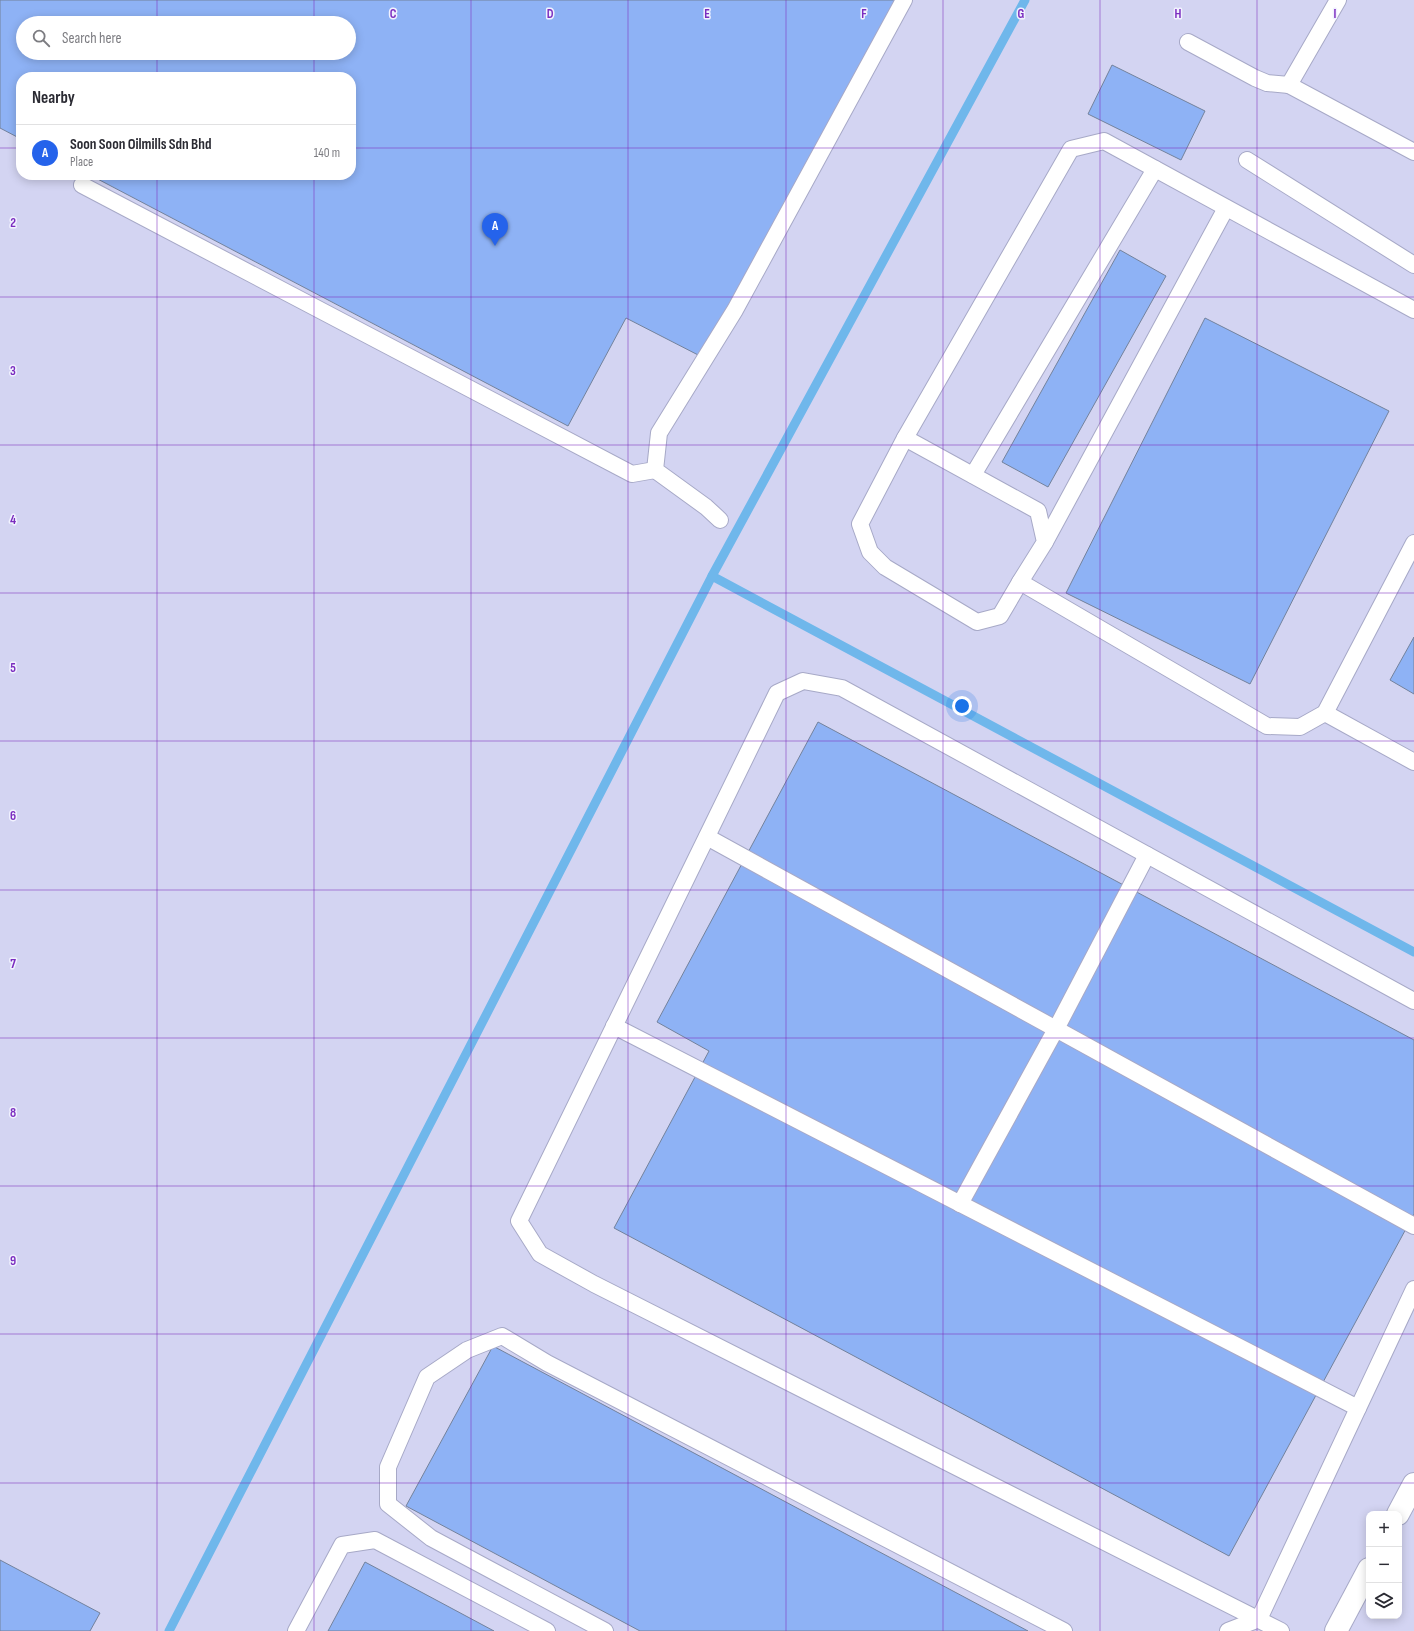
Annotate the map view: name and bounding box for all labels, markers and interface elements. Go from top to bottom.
text: C [390,6,397,22]
text: D [547,6,554,22]
text: E [704,6,710,22]
text: F [861,6,867,22]
text: G [1018,6,1025,22]
text: H [1175,6,1182,22]
text: I [1334,6,1337,22]
search box [16,16,356,60]
icon: search [30,27,52,49]
text: Search here [62,29,122,48]
text: Nearby [32,88,75,108]
text: Soon Soon Oilmills Sdn Bhd [70,135,211,154]
text: A [42,145,48,161]
text: 140 m [314,145,340,161]
text: Place [70,154,93,170]
pin: A [482,213,508,246]
text: 2 [10,215,16,231]
text: 3 [10,363,16,379]
text: 4 [10,512,16,528]
text: 5 [10,660,16,676]
your location [952,696,972,716]
text: 6 [10,808,16,824]
text: 7 [10,956,16,972]
text: 8 [10,1105,16,1121]
text: 9 [10,1253,16,1269]
map controls [1366,1511,1402,1619]
button: + [1366,1511,1402,1547]
button: − [1366,1547,1402,1583]
button: layers [1366,1583,1402,1619]

